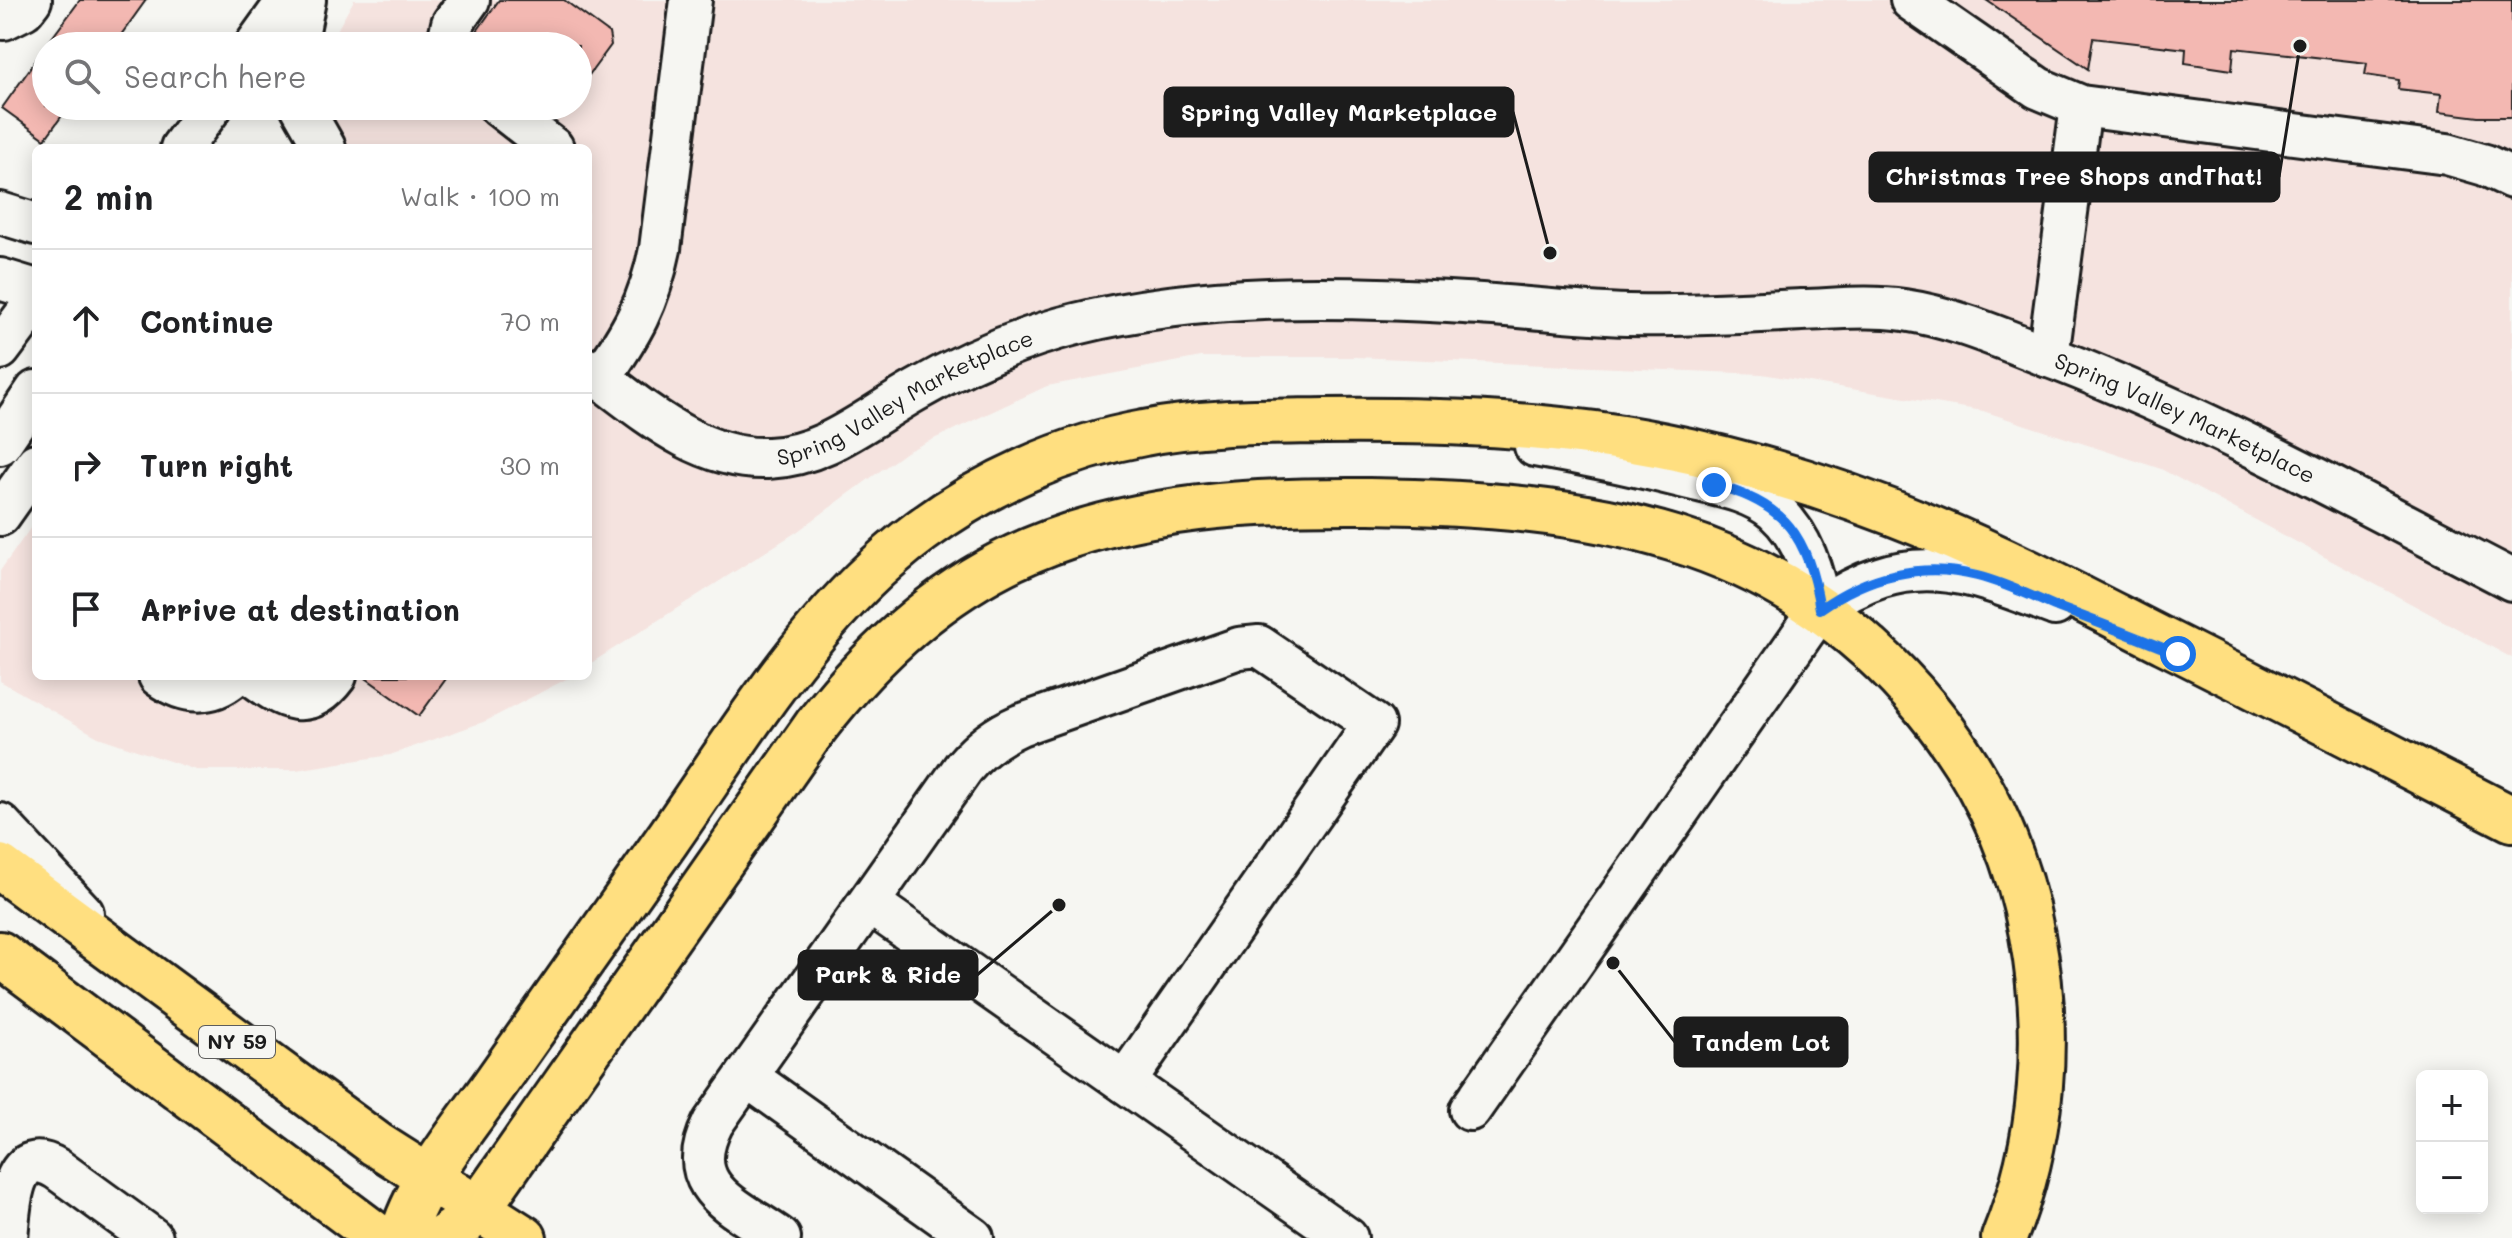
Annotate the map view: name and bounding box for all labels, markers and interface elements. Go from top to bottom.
search box [32,32,592,120]
icon: search [60,54,104,98]
text: Search here [124,56,307,96]
callout: Spring Valley Marketplace [1165,88,1513,136]
text: Spring Valley Marketplace [1181,96,1497,127]
callout: Christmas Tree Shops andThat! [1870,153,2279,201]
text: Christmas Tree Shops andThat! [1886,160,2262,191]
text: 2 min [64,174,153,219]
text: Walk · 100 m [400,179,560,213]
icon: ahead [64,299,108,343]
text: Continue [140,301,273,341]
text: 70 m [500,304,560,338]
street label: Spring Valley Marketplace [775,323,1037,471]
street label: Spring Valley Marketplace [2051,345,2320,490]
icon: right [64,443,108,487]
text: Turn right [140,445,293,485]
text: 30 m [500,448,560,482]
route end [1696,467,1732,503]
icon: arrive [64,587,108,631]
text: Arrive at destination [140,589,460,629]
route start [2160,636,2196,672]
callout: Park & Ride [799,951,977,999]
text: Park & Ride [815,958,961,989]
callout: Tandem Lot [1675,1018,1847,1066]
road number: NY 59 [199,1026,275,1058]
text: Tandem Lot [1691,1026,1831,1057]
map controls [2416,1070,2488,1214]
button: + [2416,1070,2488,1142]
button: − [2416,1142,2488,1214]

